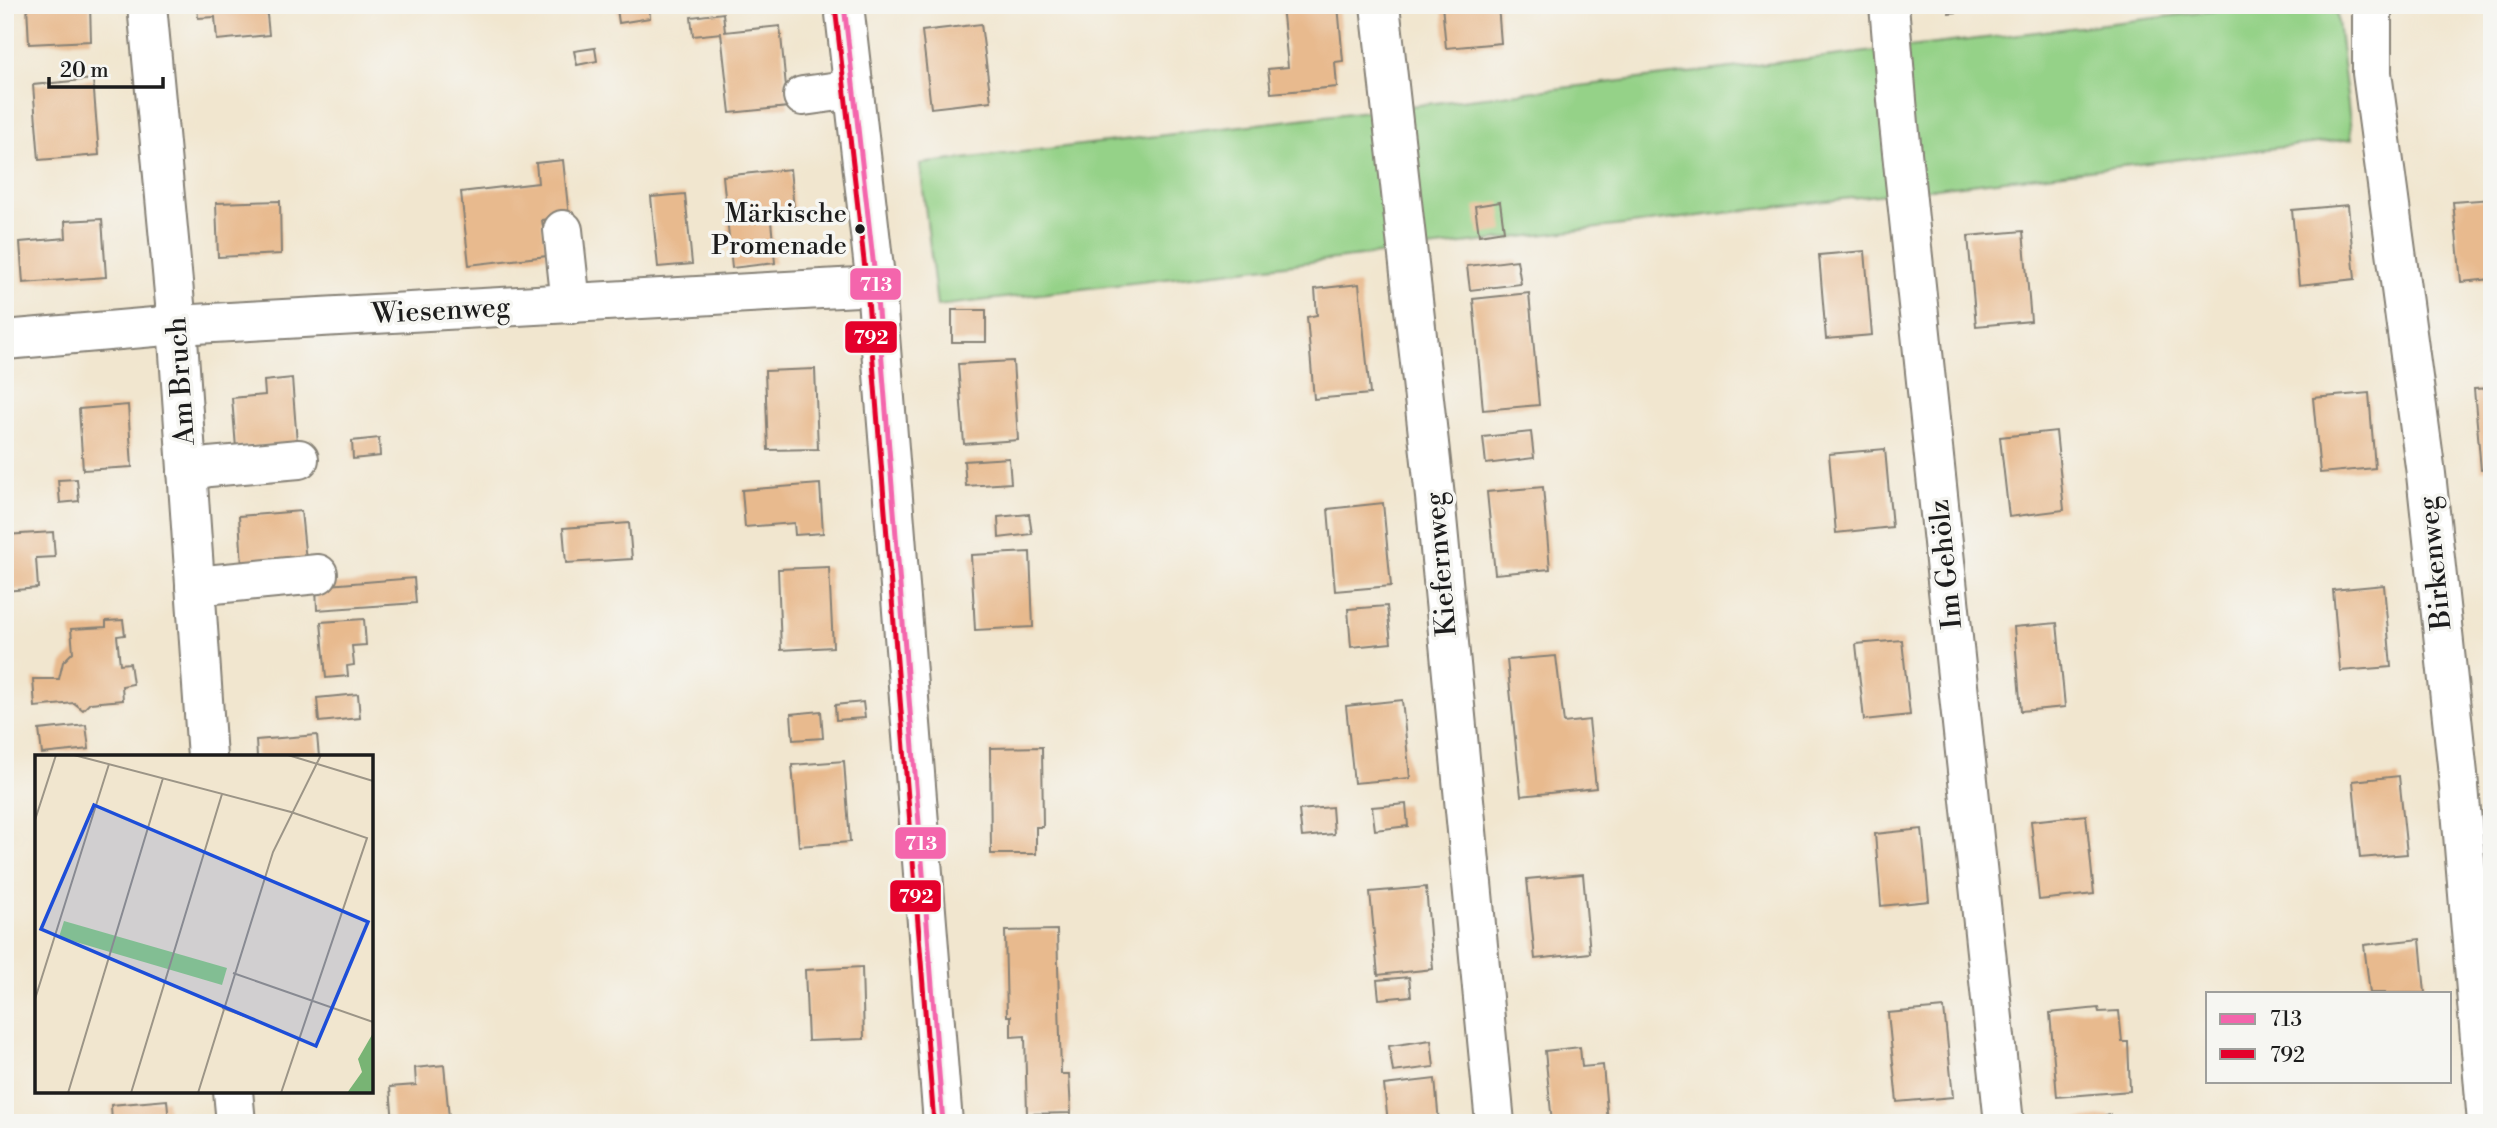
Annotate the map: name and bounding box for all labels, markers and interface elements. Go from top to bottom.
scale bar [49,46,163,90]
text: 20 m [60,58,109,84]
place label: Märkische Promenade [711,198,847,262]
marker: Märkische Promenade [853,222,867,236]
line badge: 713 [849,267,902,301]
text: 713 [860,273,892,297]
street label: Wiesenweg [370,290,512,332]
street label: Am Bruch [159,315,203,447]
line badge: 792 [844,320,898,354]
text: 792 [854,326,888,350]
street label: Kiefernweg [1417,490,1465,637]
street label: Birkenweg [2411,494,2459,632]
street label: Im Gehölz [1922,498,1970,630]
inset map [35,755,373,1093]
line badge: 713 [894,826,947,860]
text: 713 [905,832,937,856]
line badge: 792 [889,879,942,913]
text: 792 [899,885,933,909]
legend [2206,992,2452,1082]
text: 713 [2270,1007,2302,1033]
text: 792 [2270,1043,2305,1069]

